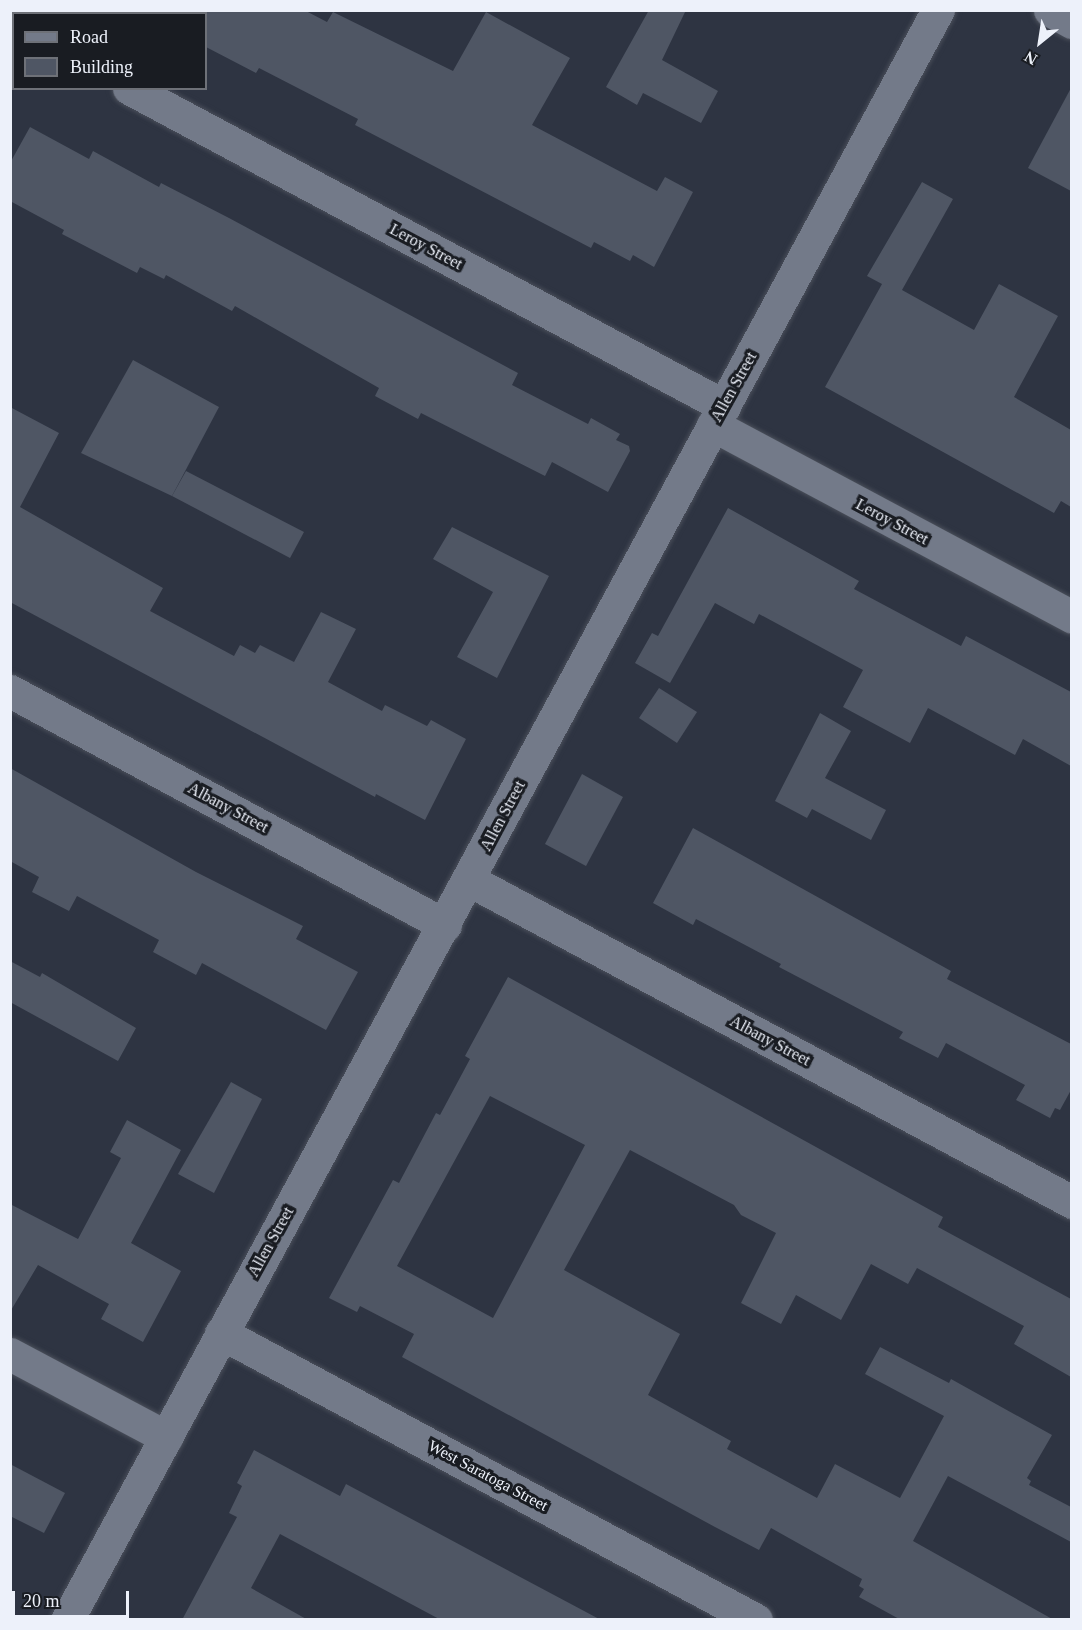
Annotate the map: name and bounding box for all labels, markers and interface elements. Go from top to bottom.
legend [12,12,207,90]
north arrow [1010,12,1070,72]
text: Road [70,27,108,47]
text: N [1021,48,1040,68]
text: Building [70,57,133,77]
street label: Leroy Street [386,220,466,274]
street label: Allen Street [707,349,761,425]
street label: Leroy Street [852,495,932,549]
street label: Allen Street [476,778,530,854]
street label: Albany Street [184,779,272,837]
street label: Albany Street [726,1012,814,1070]
street label: Allen Street [244,1204,298,1280]
street label: West Saratoga Street [425,1436,551,1516]
scale bar [15,1579,132,1617]
text: 20 m [23,1591,60,1611]

